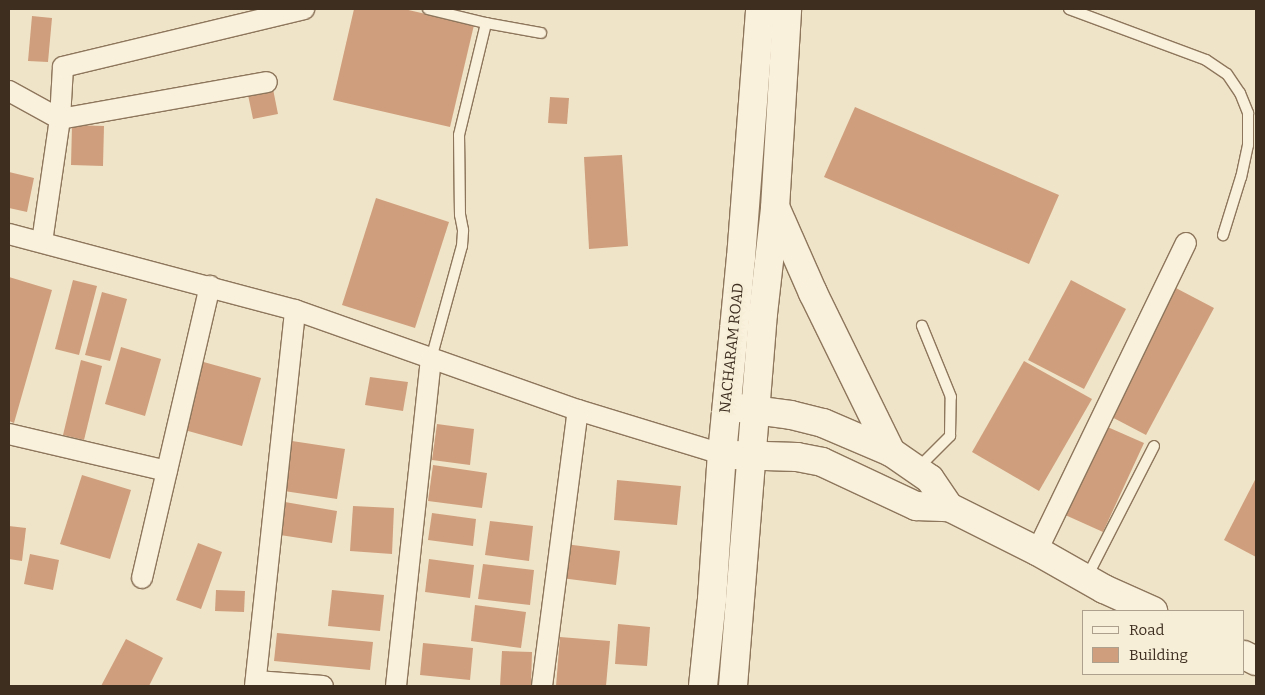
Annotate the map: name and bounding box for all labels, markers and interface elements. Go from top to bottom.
street label: NACHARAM ROAD [716,282,748,414]
legend [1082,610,1245,675]
text: Road [1129,621,1164,639]
text: Building [1129,646,1188,664]

